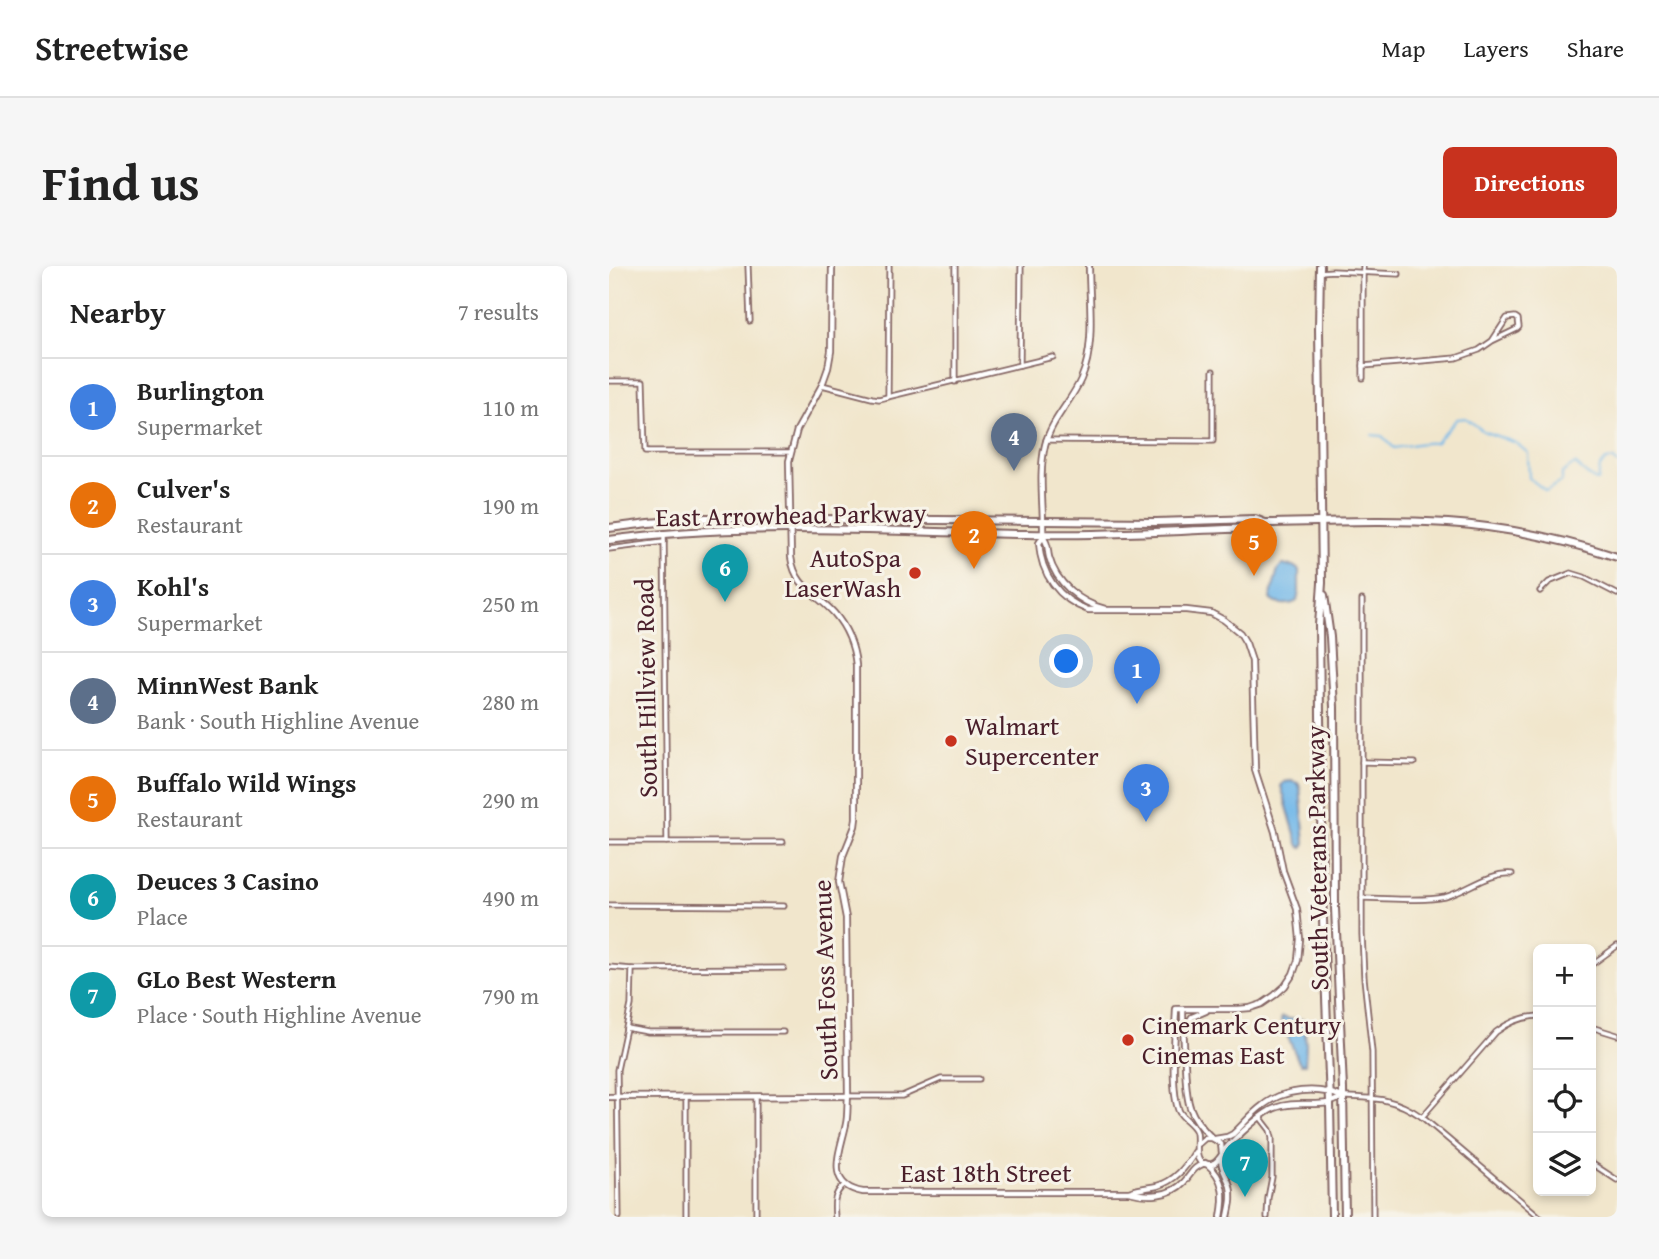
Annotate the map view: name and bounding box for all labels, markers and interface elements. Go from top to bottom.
text: Streetwise [35,24,189,72]
text: Map [1382,31,1425,66]
text: Layers [1463,31,1529,66]
text: Share [1567,31,1624,66]
text: Find us [42,146,200,218]
button: Directions [1443,147,1617,218]
text: Nearby [70,290,166,334]
text: 7 results [458,295,539,328]
text: Burlington [137,371,264,410]
text: 1 [87,391,99,424]
text: 110 m [482,391,539,424]
text: Supermarket [137,410,263,443]
pin: 4 [991,413,1037,471]
text: Culver's [137,469,231,508]
text: 2 [87,489,99,522]
text: 190 m [482,489,539,522]
street label: East Arrowhead Parkway [655,493,927,536]
text: Restaurant [137,508,243,541]
pin: 2 [951,511,997,569]
pin: 5 [1231,518,1277,576]
place label: AutoSpa LaserWash [785,538,902,607]
pin: 6 [702,544,748,602]
marker: AutoSpa LaserWash [907,565,923,581]
text: Kohl's [137,567,209,606]
street label: South Hillview Road [624,578,667,798]
text: 3 [87,587,99,620]
text: 250 m [482,587,539,620]
text: Supermarket [137,606,263,639]
your location [1049,644,1083,678]
pin: 1 [1114,646,1160,704]
text: MinnWest Bank [137,665,318,704]
text: 4 [87,685,99,718]
text: 280 m [482,685,539,718]
text: Bank · South Highline Avenue [137,704,419,737]
place label: Walmart Supercenter [965,706,1099,775]
street label: South Veterans Parkway [1295,725,1338,991]
marker: Walmart Supercenter [943,733,959,749]
text: Buffalo Wild Wings [137,763,356,802]
pin: 3 [1123,764,1169,822]
text: 5 [87,783,99,816]
text: 290 m [482,783,539,816]
text: Restaurant [137,802,243,835]
text: Deuces 3 Casino [137,861,319,900]
street label: South Foss Avenue [802,879,847,1081]
text: 6 [87,881,99,914]
text: 490 m [482,881,539,914]
text: Place [137,900,188,933]
map controls [1533,944,1596,1196]
button: + [1533,944,1596,1007]
text: GLo Best Western [137,959,336,998]
text: 7 [87,979,99,1012]
text: 790 m [482,979,539,1012]
text: Place · South Highline Avenue [137,998,422,1031]
place label: Cinemark Century Cinemas East [1142,1005,1341,1074]
button: − [1533,1007,1596,1070]
marker: Cinemark Century Cinemas East [1120,1032,1136,1048]
button: locate [1533,1070,1596,1133]
button: layers [1533,1133,1596,1196]
pin: 7 [1222,1139,1268,1197]
street label: East 18th Street [901,1153,1071,1192]

